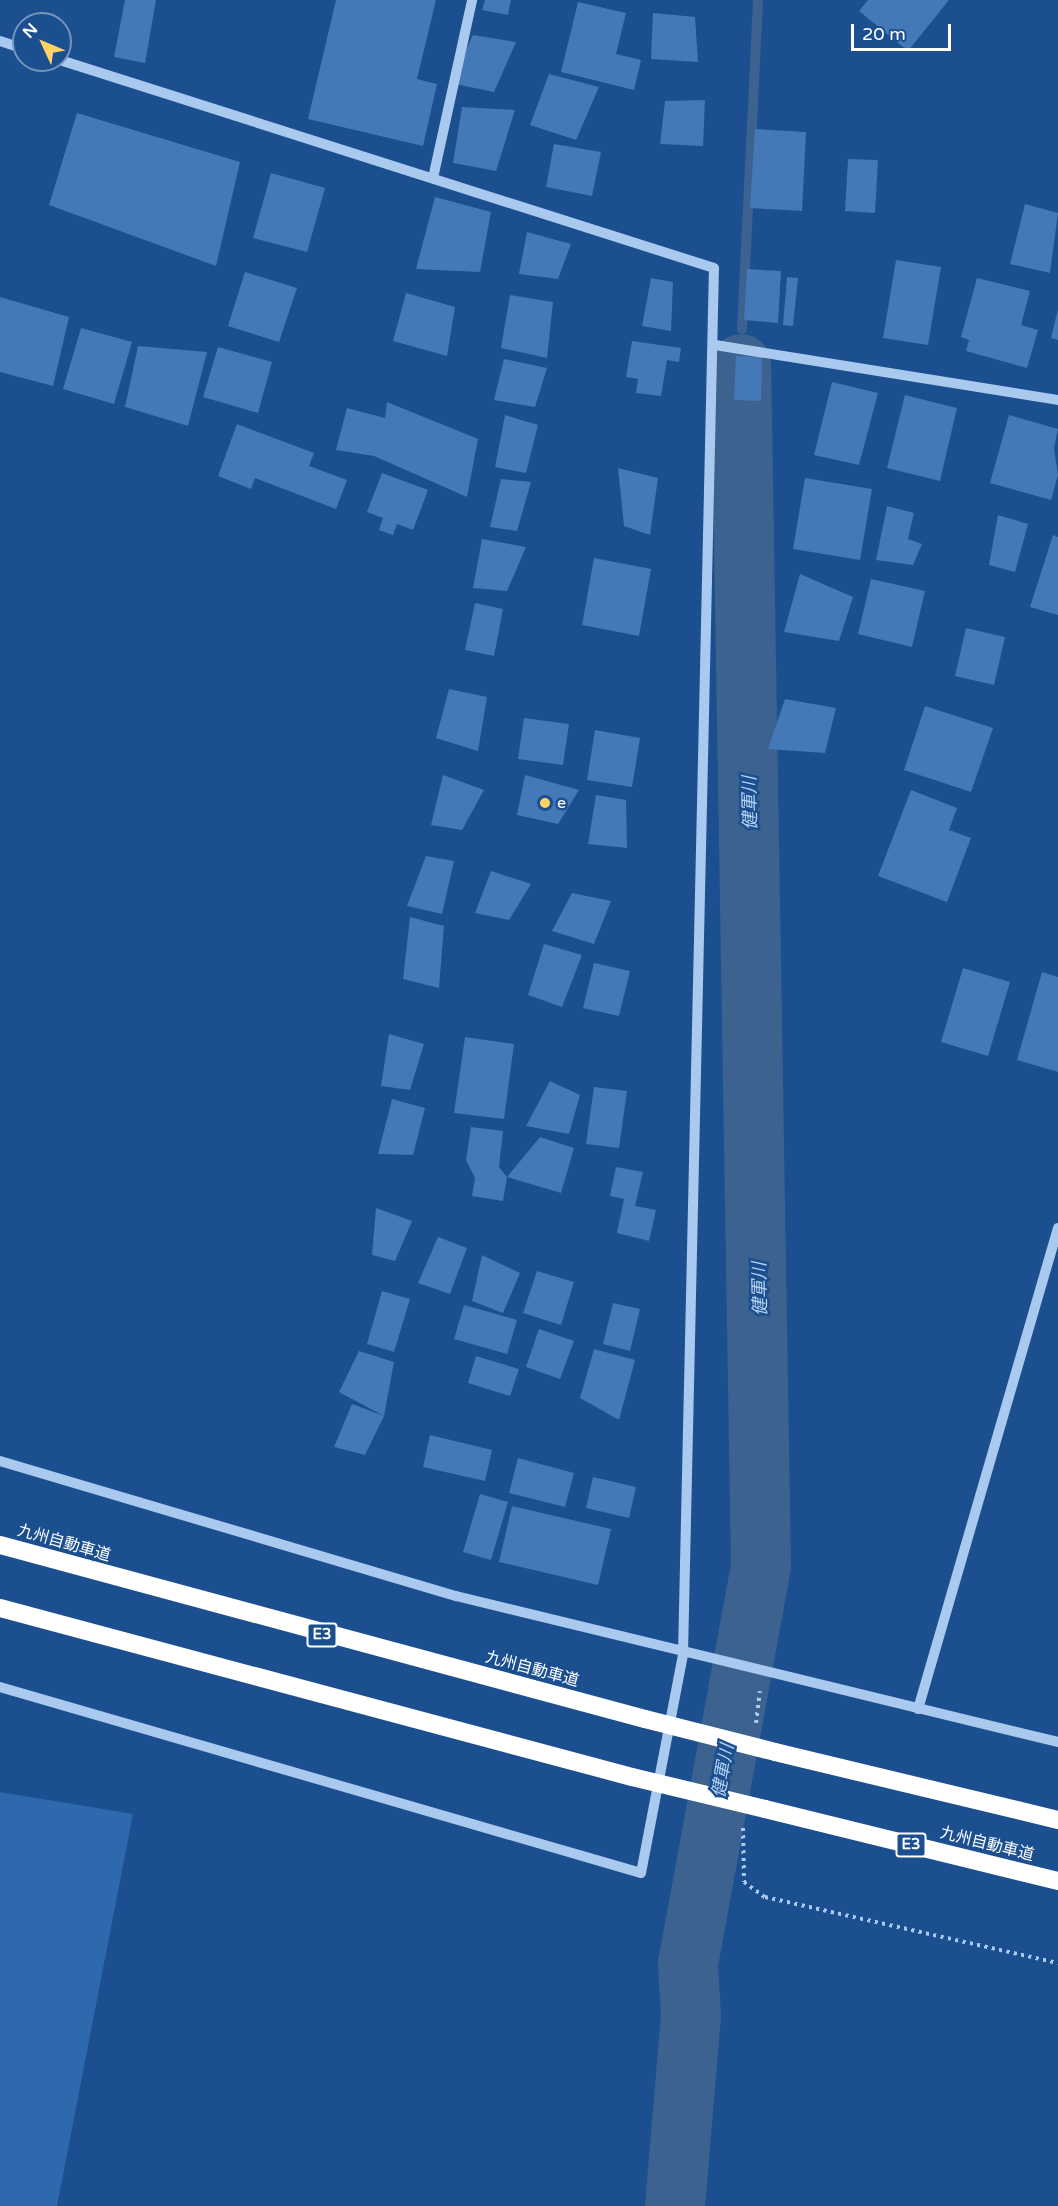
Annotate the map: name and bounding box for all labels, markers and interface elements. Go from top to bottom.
north arrow [12,12,72,72]
scale bar [854,12,954,50]
text: N [19,19,42,42]
text: 20 m [862,23,906,45]
water label: 健軍川 [739,776,761,830]
place label: e [557,793,566,813]
marker: e [538,796,552,810]
water label: 健軍川 [749,1262,771,1316]
street label: 九州自動車道 [15,1521,113,1565]
road number: E3 [306,1623,338,1647]
street label: 九州自動車道 [483,1647,581,1691]
water label: 健軍川 [708,1743,738,1799]
street label: 九州自動車道 [938,1823,1036,1865]
road number: E3 [894,1833,928,1857]

